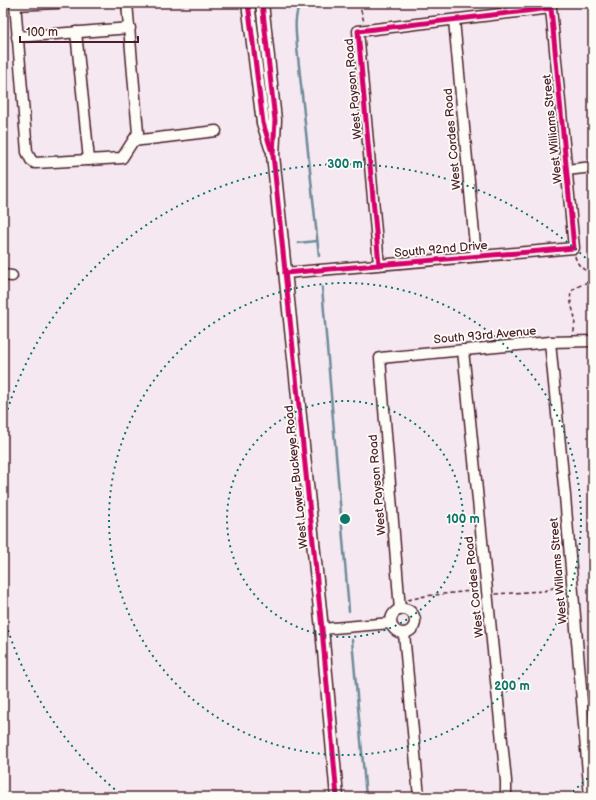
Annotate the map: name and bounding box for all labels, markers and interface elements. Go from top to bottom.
scale bar [20,18,138,44]
text: 100 m [26,25,58,40]
street label: West Payson Road [342,38,365,140]
street label: West Williams Street [539,73,566,184]
street label: West Cordes Road [441,87,464,190]
text: 300 m [327,157,363,172]
street label: South 92nd Drive [394,238,488,261]
street label: South 93rd Avenue [433,324,537,347]
street label: West Lower Buckeye Road [281,404,311,549]
street label: West Payson Road [366,434,389,536]
centre of rings [338,512,352,526]
text: 100 m [446,512,480,527]
street label: West Willams Street [546,517,571,625]
street label: West Cordes Road [462,535,487,638]
text: 200 m [494,679,530,694]

